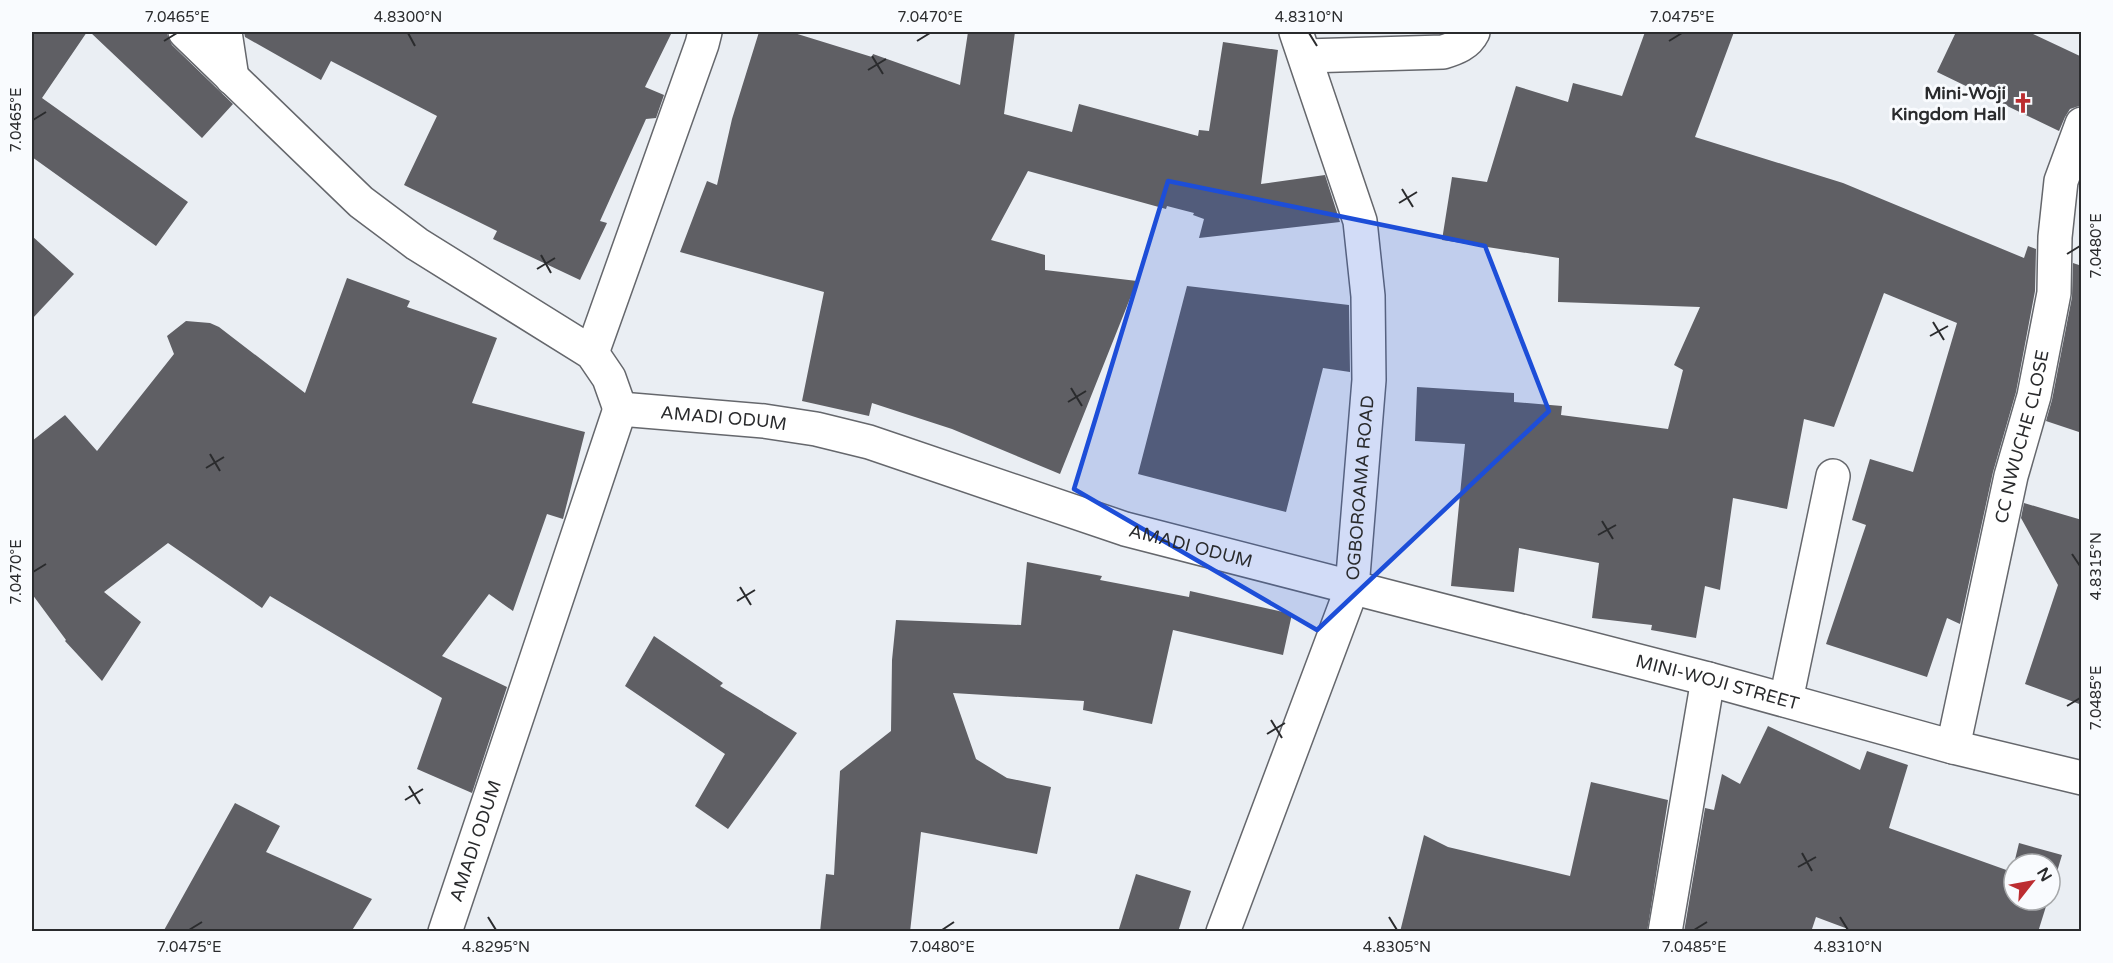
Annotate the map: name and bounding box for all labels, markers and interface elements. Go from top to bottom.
text: 7.0465°E [144,8,210,26]
text: 4.8300°N [374,8,442,26]
text: 7.0470°E [897,8,963,26]
text: 4.8310°N [1275,8,1343,26]
text: 7.0475°E [1649,8,1715,26]
place label: Mini-Woji Kingdom Hall [1891,82,2006,125]
text: 7.0465°E [7,87,25,153]
church icon: Mini-Woji Kingdom Hall [2011,91,2035,115]
text: 7.0480°E [2087,213,2105,279]
street label: CC NWUCHE CLOSE [1990,348,2054,525]
street label: OGBOROAMA ROAD [1342,394,1379,581]
street label: AMADI ODUM [660,401,788,435]
street label: AMADI ODUM [1127,519,1255,572]
text: 4.8315°N [2087,532,2105,600]
text: 7.0470°E [7,539,25,605]
street label: MINI-WOJI STREET [1633,650,1802,715]
text: 7.0485°E [2087,665,2105,731]
street label: AMADI ODUM [445,777,506,905]
north arrow [2002,852,2062,912]
text: N [2032,864,2056,885]
text: 7.0475°E [156,938,222,956]
text: 4.8295°N [462,938,530,956]
text: 7.0480°E [909,938,975,956]
text: 4.8305°N [1363,938,1431,956]
text: 7.0485°E [1661,938,1727,956]
text: 4.8310°N [1814,938,1882,956]

